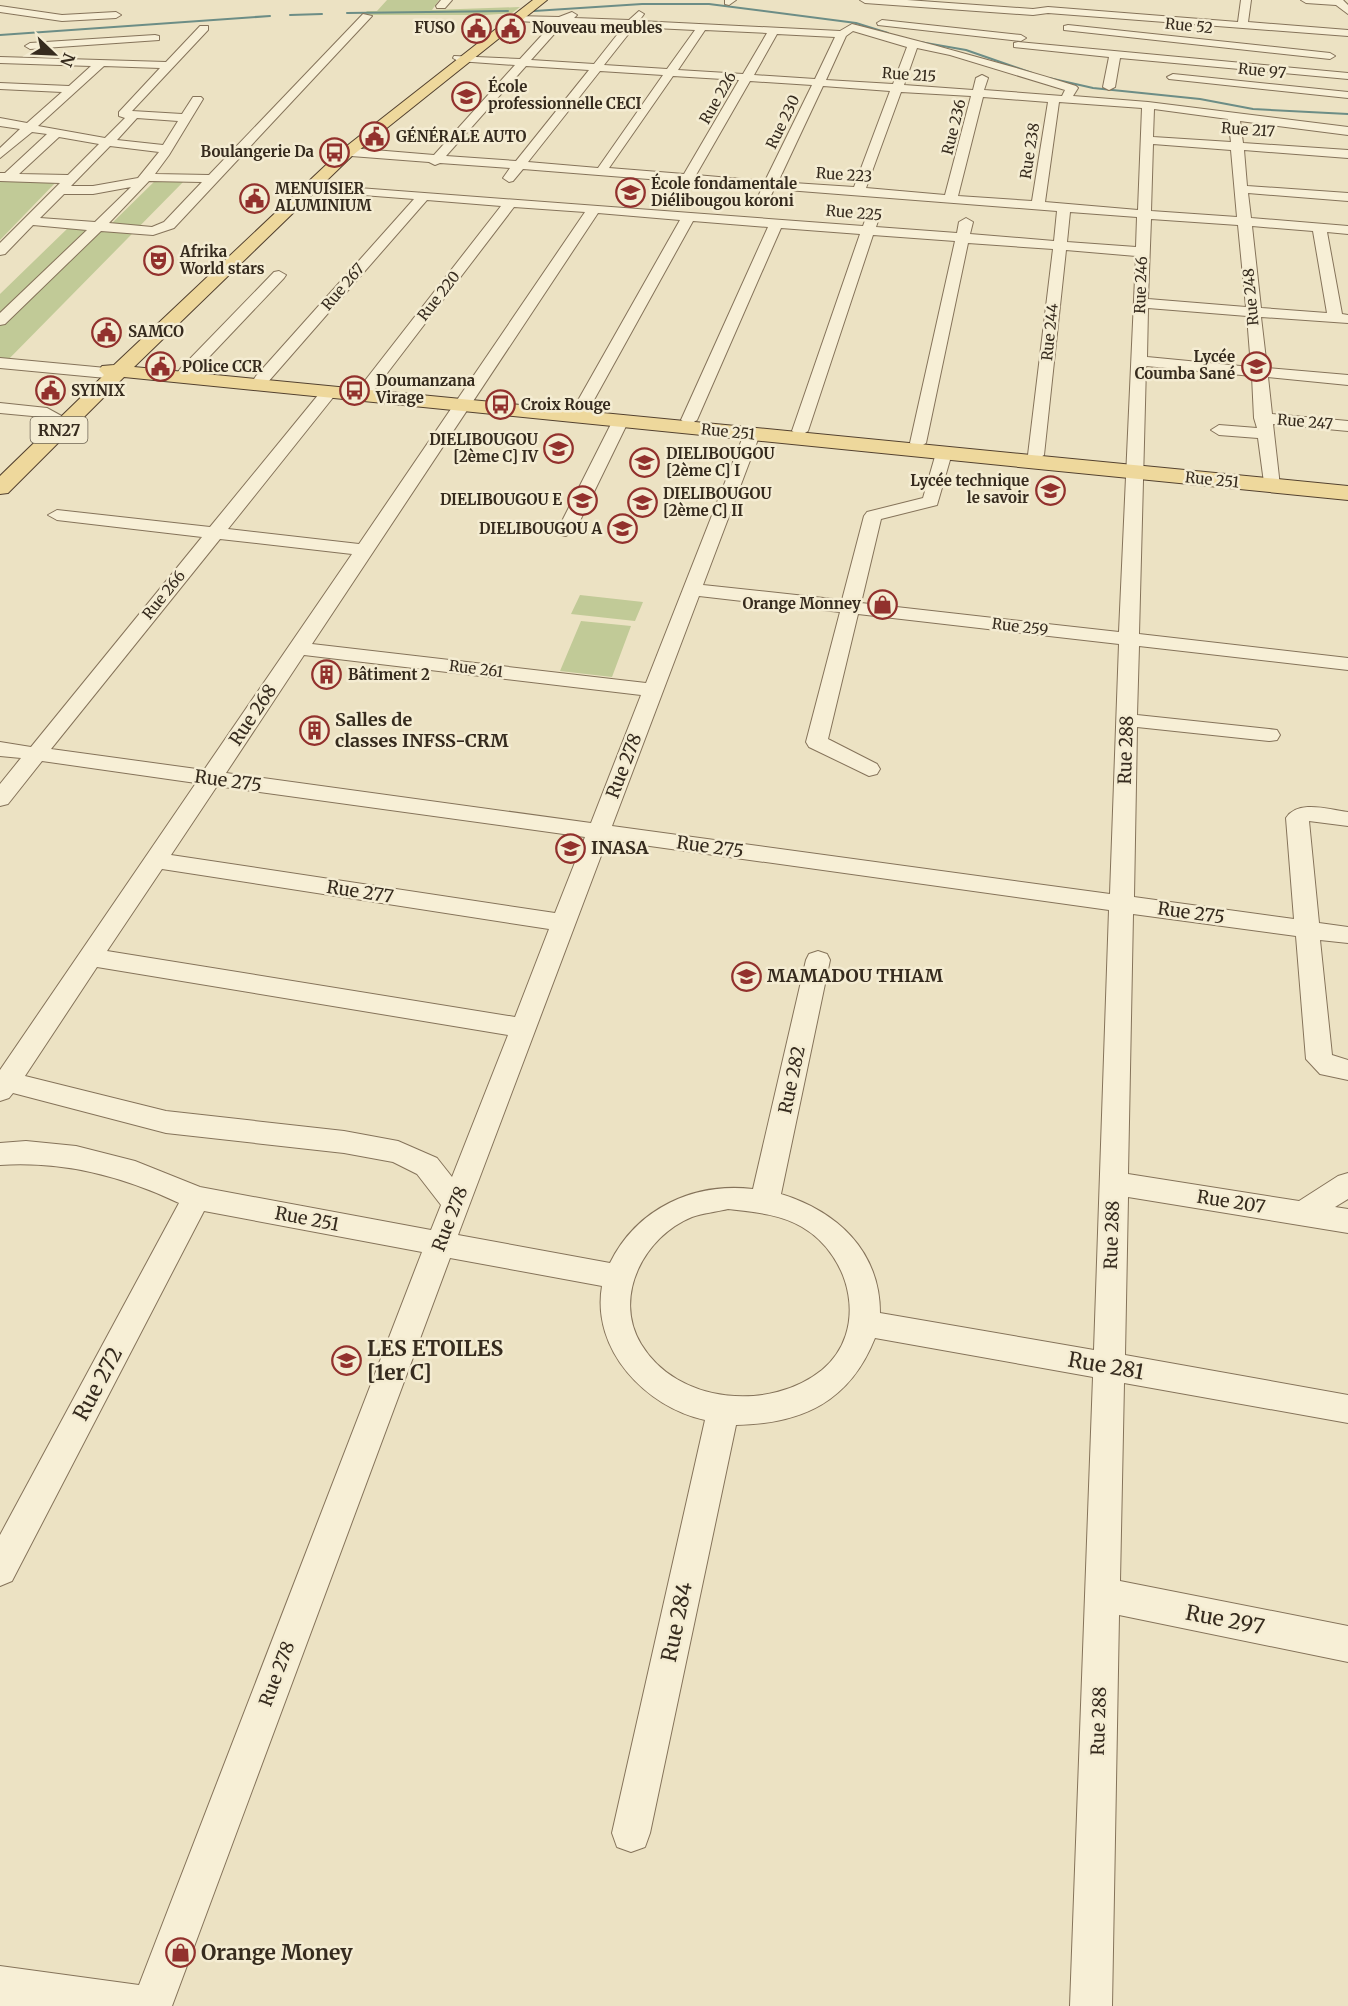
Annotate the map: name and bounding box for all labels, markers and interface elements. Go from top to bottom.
public building icon: FUSO [460,12,492,44]
public building icon: Nouveau meubles [495,12,527,44]
street label: Rue 52 [1164,14,1214,37]
place label: FUSO [414,18,455,37]
place label: Nouveau meubles [532,18,663,37]
north arrow [24,24,84,84]
text: N [56,50,79,70]
street label: Rue 97 [1237,59,1288,83]
street label: Rue 215 [881,63,937,86]
street label: Rue 226 [695,68,740,127]
place label: École professionnelle CECI [488,76,642,113]
school or university icon: École professionnelle CECI [451,80,483,112]
street label: Rue 230 [761,92,804,152]
street label: Rue 236 [937,97,970,157]
street label: Rue 217 [1221,118,1276,141]
public building icon: GÉNÉRALE AUTO [359,121,391,153]
street label: Rue 238 [1016,121,1043,180]
place label: GÉNÉRALE AUTO [396,126,527,146]
bus stop icon: Boulangerie Da [319,136,351,168]
place label: Boulangerie Da [201,142,315,161]
street label: Rue 223 [815,163,873,186]
place label: École fondamentale Diélibougou koroni [651,173,797,210]
school or university icon: École fondamentale Diélibougou koroni [614,177,646,209]
place label: MENUISIER ALUMINIUM [274,179,372,215]
public building icon: MENUISIER ALUMINIUM [238,182,270,214]
street label: Rue 225 [825,201,883,224]
place label: Afrika World stars [179,242,265,278]
theatre icon: Afrika World stars [143,245,175,277]
street label: Rue 246 [1130,256,1151,314]
street label: Rue 267 [317,259,368,314]
street label: Rue 220 [413,267,464,324]
street label: Rue 248 [1239,267,1262,327]
street label: Rue 244 [1037,302,1062,362]
public building icon: SAMCO [91,316,123,348]
place label: SAMCO [128,322,184,341]
place label: Lycée Coumba Sané [1135,347,1235,383]
school or university icon: Lycée Coumba Sané [1240,350,1272,382]
public building icon: POlice CCR [145,351,177,383]
place label: POlice CCR [182,357,263,376]
place label: Doumanzana Virage [375,371,476,407]
bus stop icon: Doumanzana Virage [339,374,371,406]
public building icon: SYINIX [34,375,66,407]
place label: SYINIX [71,381,125,400]
bus stop icon: Croix Rouge [484,389,516,421]
place label: Croix Rouge [521,395,611,414]
street label: Rue 247 [1276,410,1334,433]
road number: RN27 [31,417,88,443]
street label: Rue 251 [700,419,756,444]
place label: DIELIBOUGOU [2ème C] IV [429,430,539,466]
school or university icon: DIELIBOUGOU [2ème C] IV [543,433,575,465]
place label: DIELIBOUGOU [2ème C] I [666,444,775,480]
school or university icon: DIELIBOUGOU [2ème C] I [629,447,661,479]
street label: Rue 251 [1184,467,1240,492]
place label: Lycée technique le savoir [910,471,1029,507]
school or university icon: Lycée technique le savoir [1034,474,1066,506]
school or university icon: DIELIBOUGOU E [567,484,599,516]
place label: DIELIBOUGOU [2ème C] II [663,484,772,520]
school or university icon: DIELIBOUGOU [2ème C] II [626,487,658,519]
place label: DIELIBOUGOU E [440,490,562,509]
school or university icon: DIELIBOUGOU A [607,513,639,545]
place label: DIELIBOUGOU A [479,519,602,538]
street label: Rue 266 [138,566,189,623]
shop icon: Orange Monney [866,588,898,620]
place label: Orange Monney [742,594,861,613]
street label: Rue 259 [991,614,1049,639]
street label: Rue 261 [448,656,504,681]
building icon: Bâtiment 2 [311,659,343,691]
place label: Bâtiment 2 [348,665,430,684]
street label: Rue 268 [224,680,281,750]
place label: Salles de classes INFSS-CRM [335,708,509,752]
building icon: Salles de classes INFSS-CRM [298,714,330,746]
street label: Rue 288 [1113,715,1138,785]
street label: Rue 278 [601,730,646,802]
street label: Rue 275 [193,764,263,797]
street label: Rue 275 [675,830,745,863]
school or university icon: INASA [554,832,586,864]
place label: INASA [591,836,649,859]
street label: Rue 277 [325,875,395,908]
street label: Rue 275 [1156,896,1226,929]
school or university icon: MAMADOU THIAM [730,960,762,992]
place label: MAMADOU THIAM [767,964,944,987]
street label: Rue 282 [773,1044,810,1116]
street label: Rue 278 [427,1183,472,1255]
street label: Rue 207 [1195,1185,1267,1218]
street label: Rue 288 [1099,1200,1124,1270]
street label: Rue 251 [273,1201,341,1236]
place label: LES ETOILES [1er C] [367,1335,504,1386]
street label: Rue 272 [67,1342,128,1425]
school or university icon: LES ETOILES [1er C] [330,1345,362,1377]
street label: Rue 281 [1066,1346,1146,1385]
street label: Rue 284 [655,1579,698,1664]
street label: Rue 297 [1183,1599,1267,1640]
street label: Rue 278 [254,1638,299,1710]
street label: Rue 288 [1086,1686,1111,1756]
shop icon: Orange Money [164,1937,196,1969]
place label: Orange Money [201,1939,353,1966]

